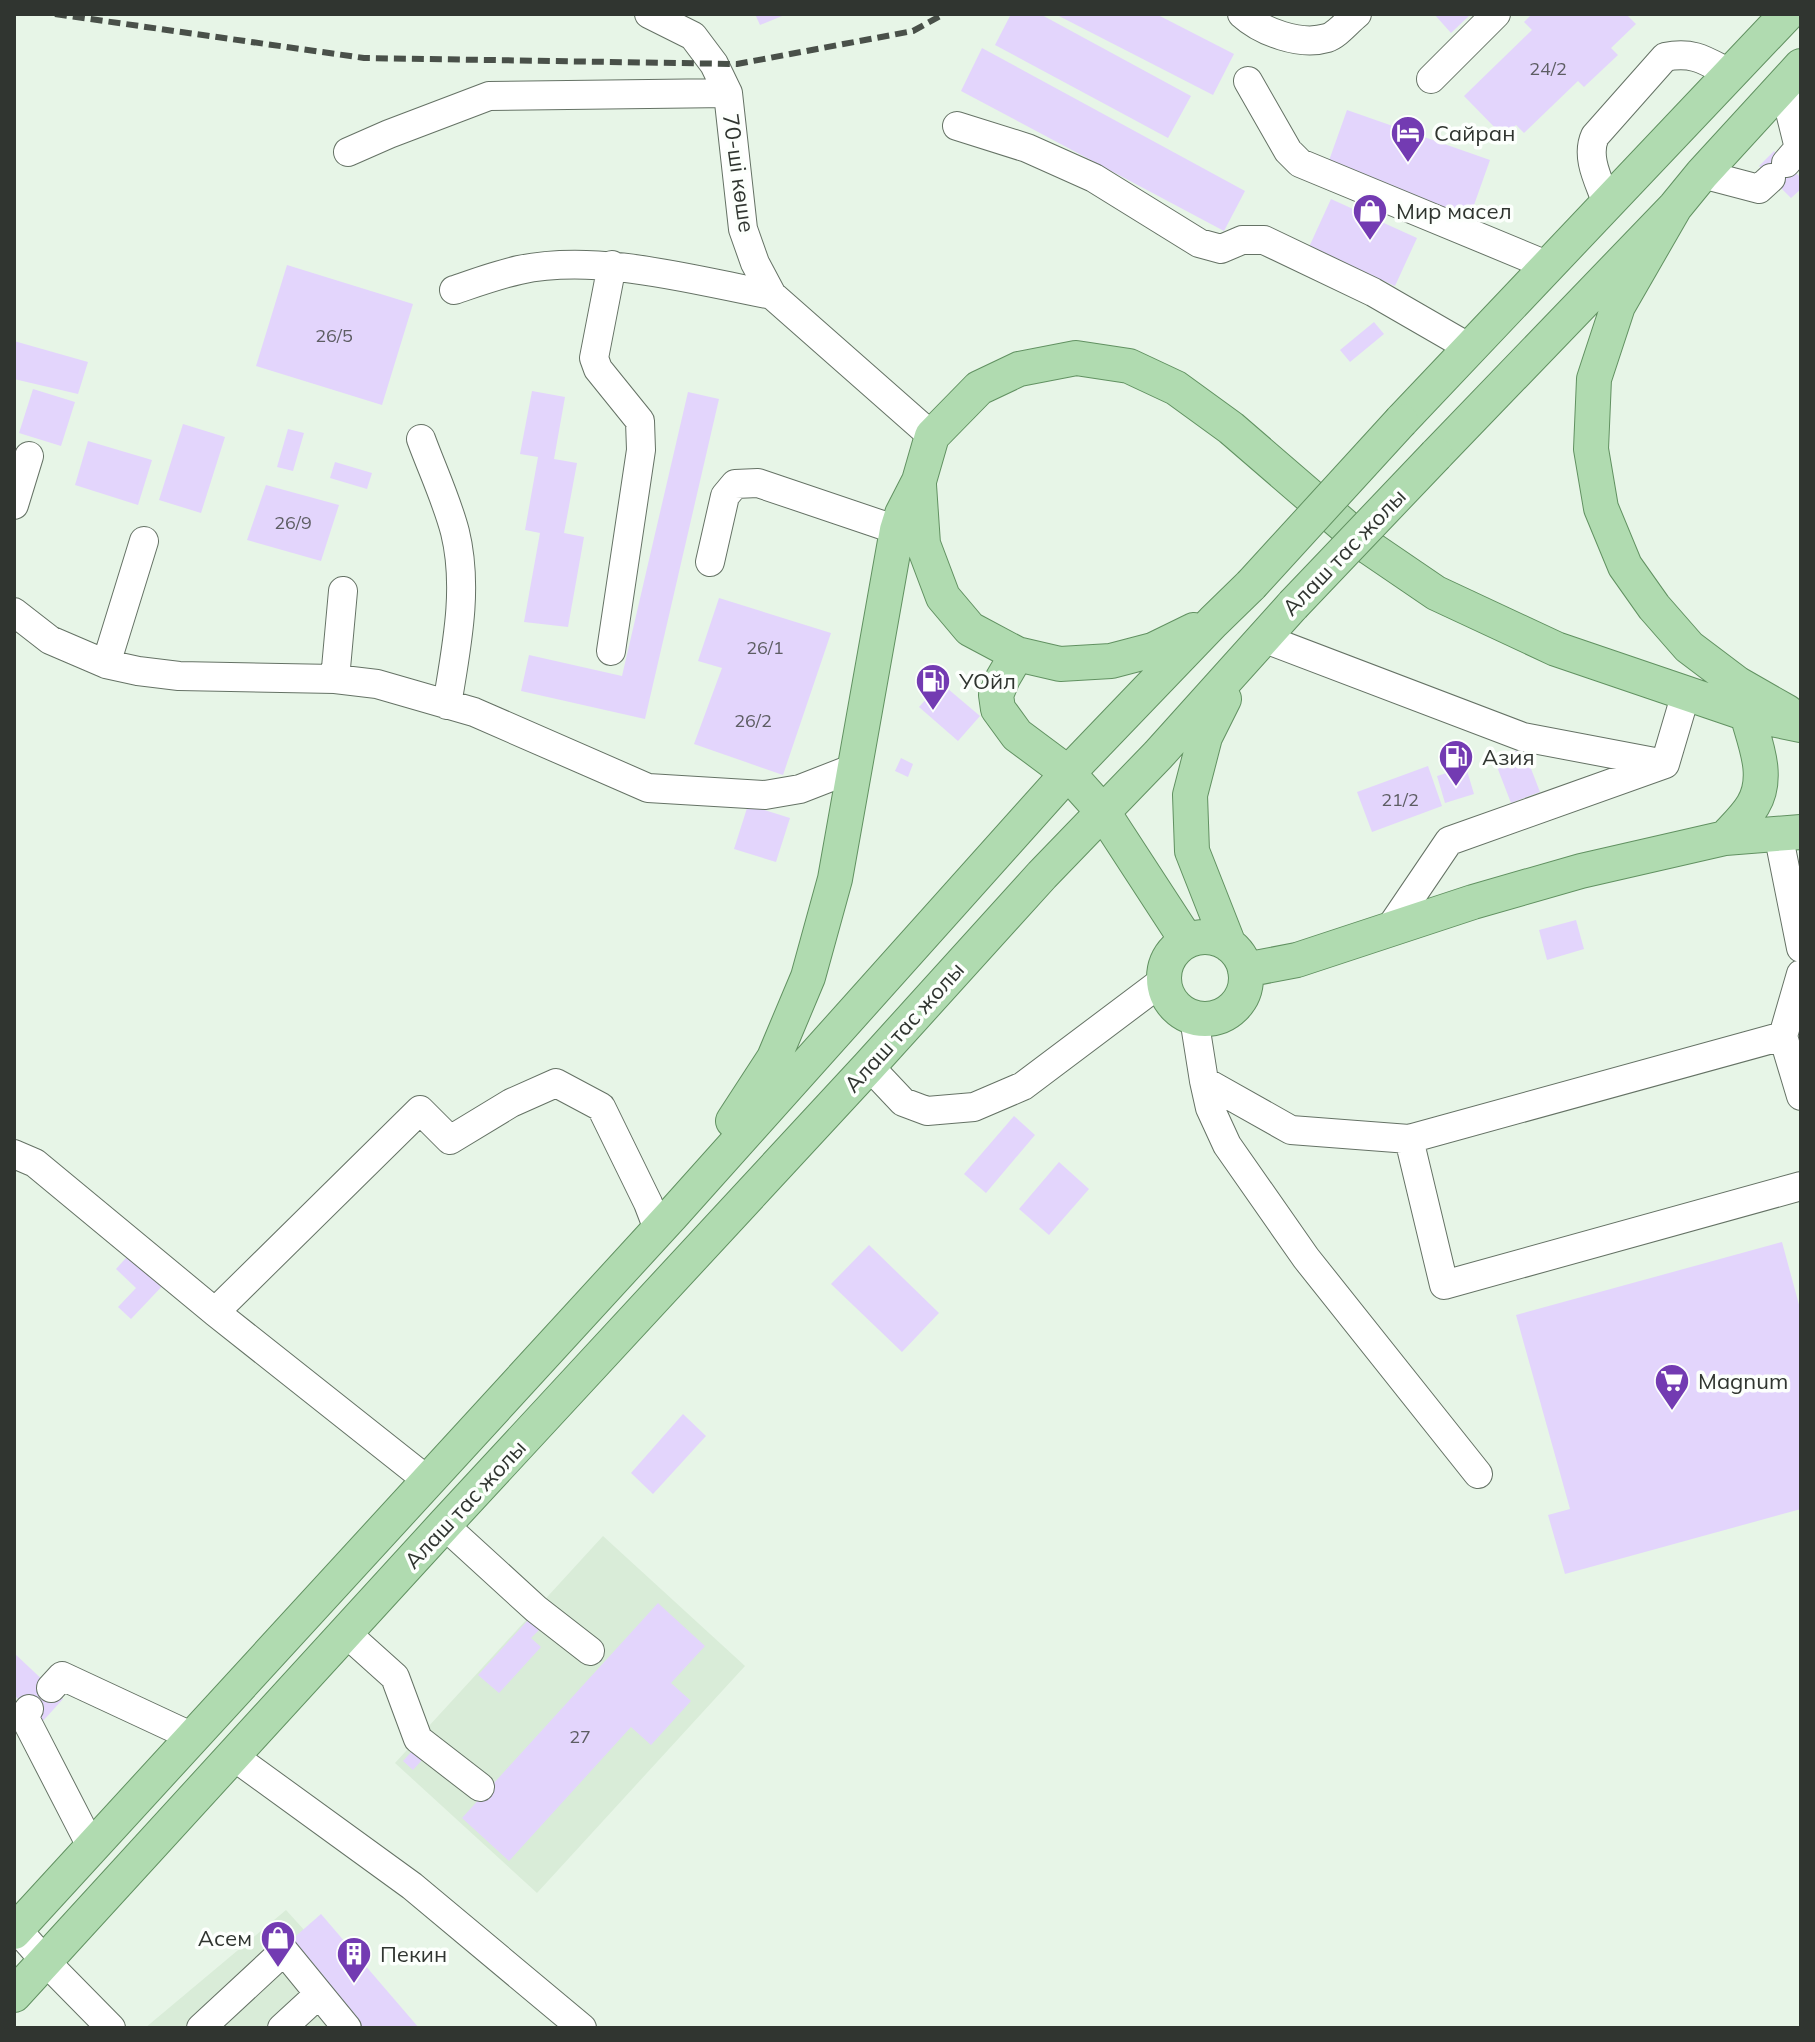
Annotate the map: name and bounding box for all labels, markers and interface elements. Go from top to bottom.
house number: 24/2 [1529,57,1567,80]
street label: 70-ші көше [717,112,761,234]
hotel icon: Сайран [1389,114,1427,164]
place label: Сайран [1434,119,1515,147]
shop icon: Мир масел [1351,192,1389,242]
place label: Мир масел [1396,197,1512,225]
house number: 26/5 [315,324,353,347]
street label: Алаш тас жолы [1276,483,1412,621]
house number: 26/9 [274,511,312,534]
house number: 26/1 [746,636,784,659]
fuel station icon: УОйл [914,662,952,712]
place label: УОйл [958,667,1016,695]
house number: 26/2 [734,709,772,732]
fuel station icon: Азия [1437,738,1475,788]
place label: Азия [1482,743,1535,771]
house number: 21/2 [1381,788,1419,811]
street label: Алаш тас жолы [838,956,970,1098]
supermarket icon: Magnum [1653,1362,1691,1412]
place label: Magnum [1698,1367,1788,1395]
street label: Алаш тас жолы [398,1434,532,1574]
house number: 27 [569,1725,591,1748]
shop icon: Асем [259,1919,297,1969]
place label: Асем [198,1924,252,1952]
building icon: Пекин [335,1935,373,1985]
place label: Пекин [380,1940,447,1968]

